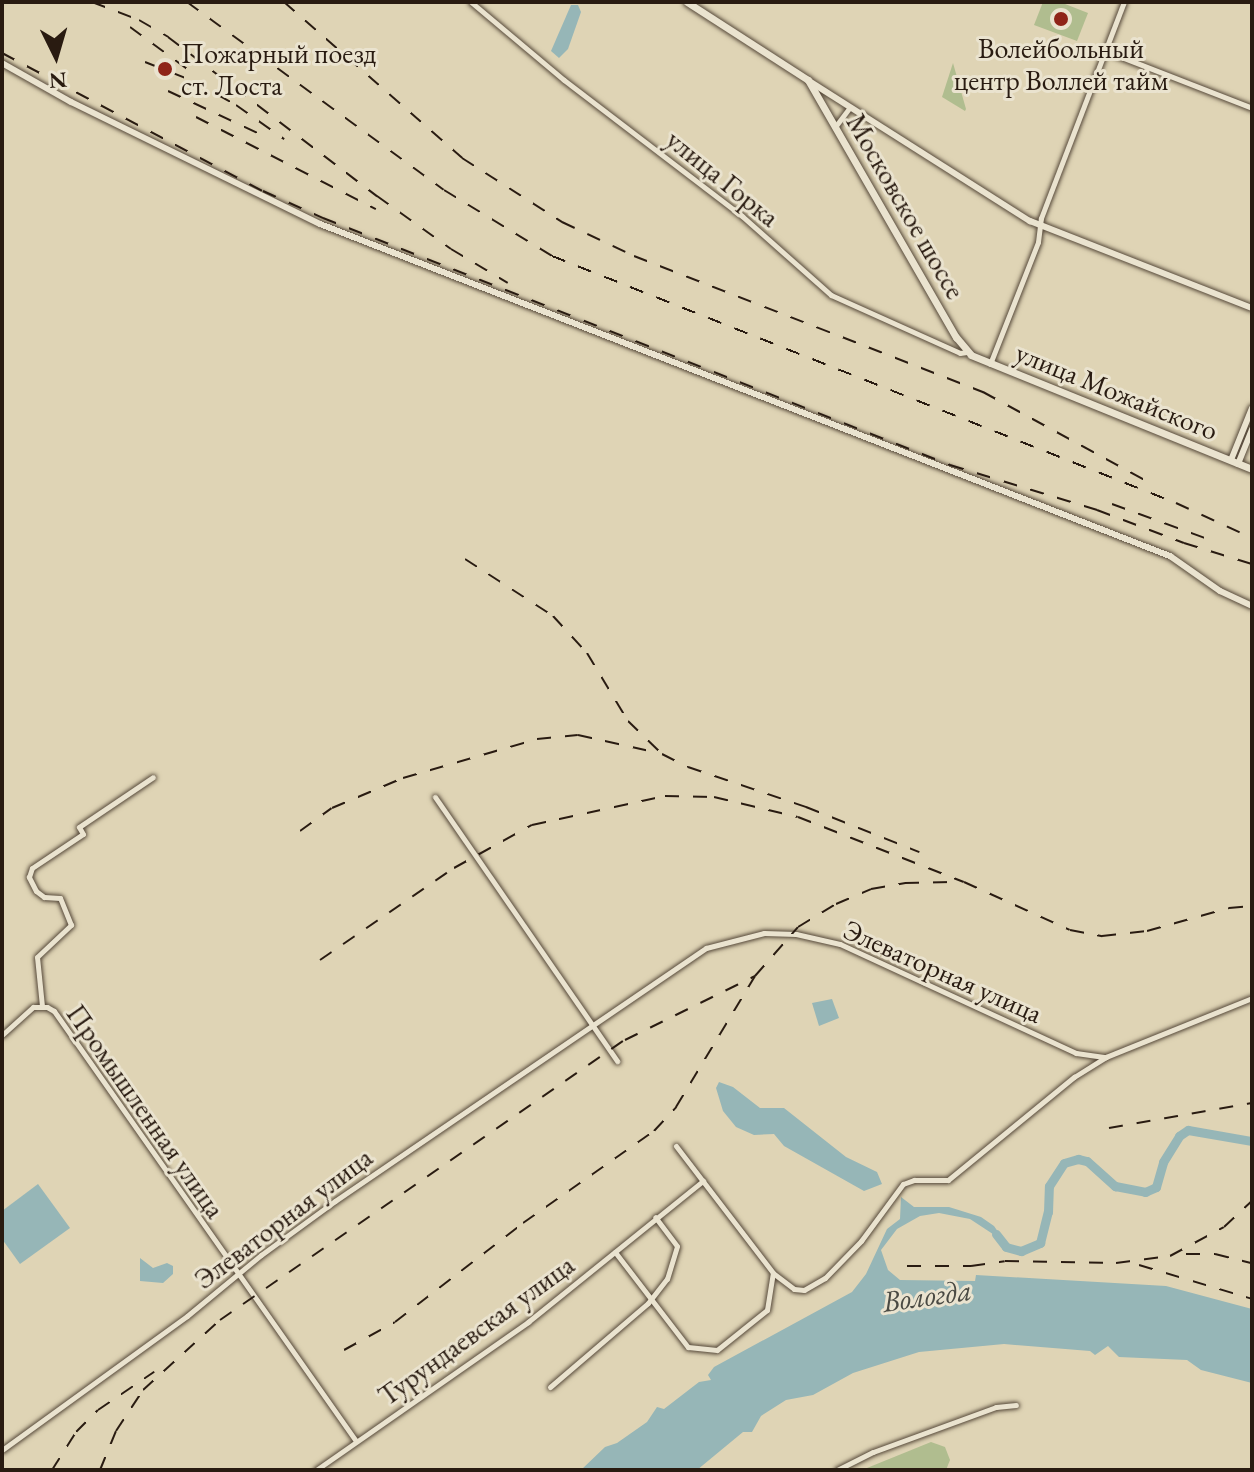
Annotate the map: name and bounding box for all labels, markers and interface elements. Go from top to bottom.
marker: Волейбольный центр Воллей тайм [1052,10,1070,28]
north arrow [16,16,96,96]
place label: Волейбольный центр Воллей тайм [954,31,1168,97]
place label: Пожарный поезд ст. Лоста [181,36,376,102]
marker: Пожарный поезд ст. Лоста [156,60,174,78]
text: N [48,65,68,96]
street label: Московское шоссе [839,108,973,304]
street label: улица Горка [660,122,786,234]
street label: улица Можайского [1011,335,1223,447]
street label: Элеваторная улица [838,912,1048,1030]
street label: Промышленная улица [60,998,232,1224]
street label: Элеваторная улица [187,1140,379,1296]
street label: Турундаевская улица [371,1248,581,1412]
water label: Вологда [880,1272,974,1320]

